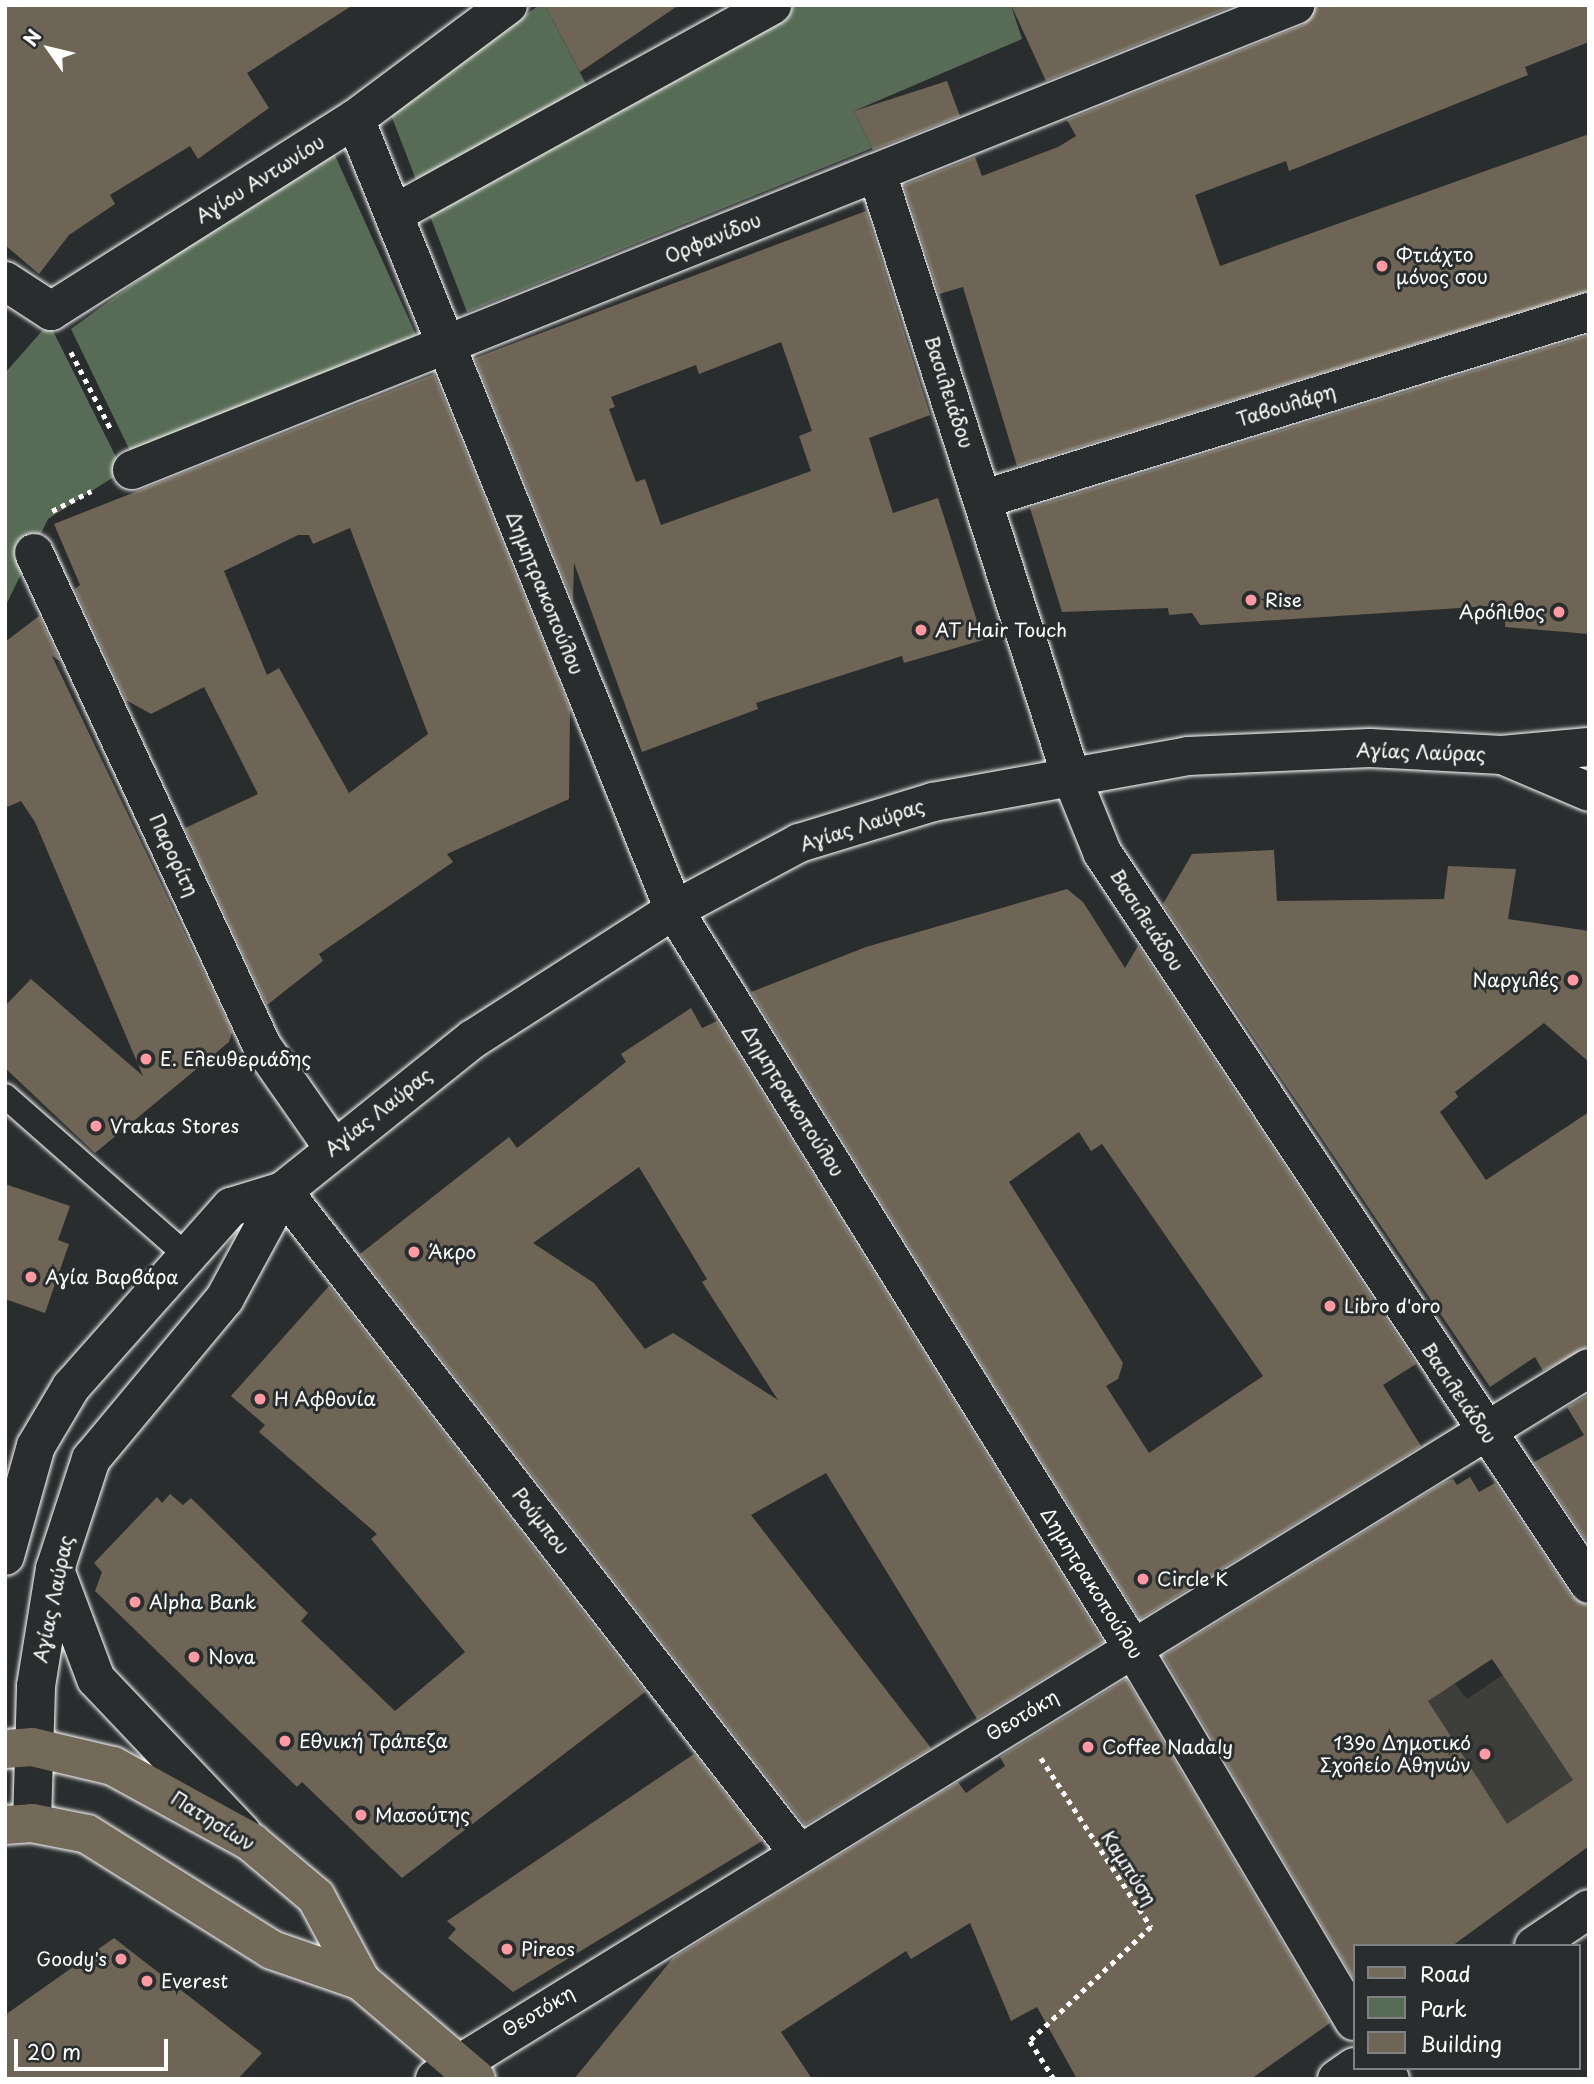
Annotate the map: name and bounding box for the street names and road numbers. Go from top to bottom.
street label: Αγίου Αντωνίου [191,130,329,228]
street label: Ορφανίδου [661,208,765,268]
street label: Βασιλειάδου [920,333,978,451]
street label: Ταβουλάρη [1234,379,1338,431]
street label: Δημητρακοπούλου [502,508,588,678]
street label: Αγίας Λαύρας [1356,738,1486,766]
street label: Αγίας Λαύρας [797,794,927,856]
street label: Παρορίτη [145,810,203,900]
street label: Βασιλειάδου [1106,865,1188,975]
street label: Δημητρακοπούλου [737,1021,849,1181]
street label: Αγίας Λαύρας [320,1063,436,1161]
street label: Βασιλειάδου [1417,1338,1501,1448]
street label: Ρούμπου [508,1483,574,1559]
street label: Δημητρακοπούλου [1036,1503,1148,1663]
street label: Αγίας Λαύρας [28,1533,78,1665]
street label: Θεοτόκη [982,1685,1062,1745]
street label: Πατησίων [167,1786,259,1856]
street label: Καμπύση [1097,1827,1161,1909]
street label: Θεοτόκη [498,1981,578,2041]

